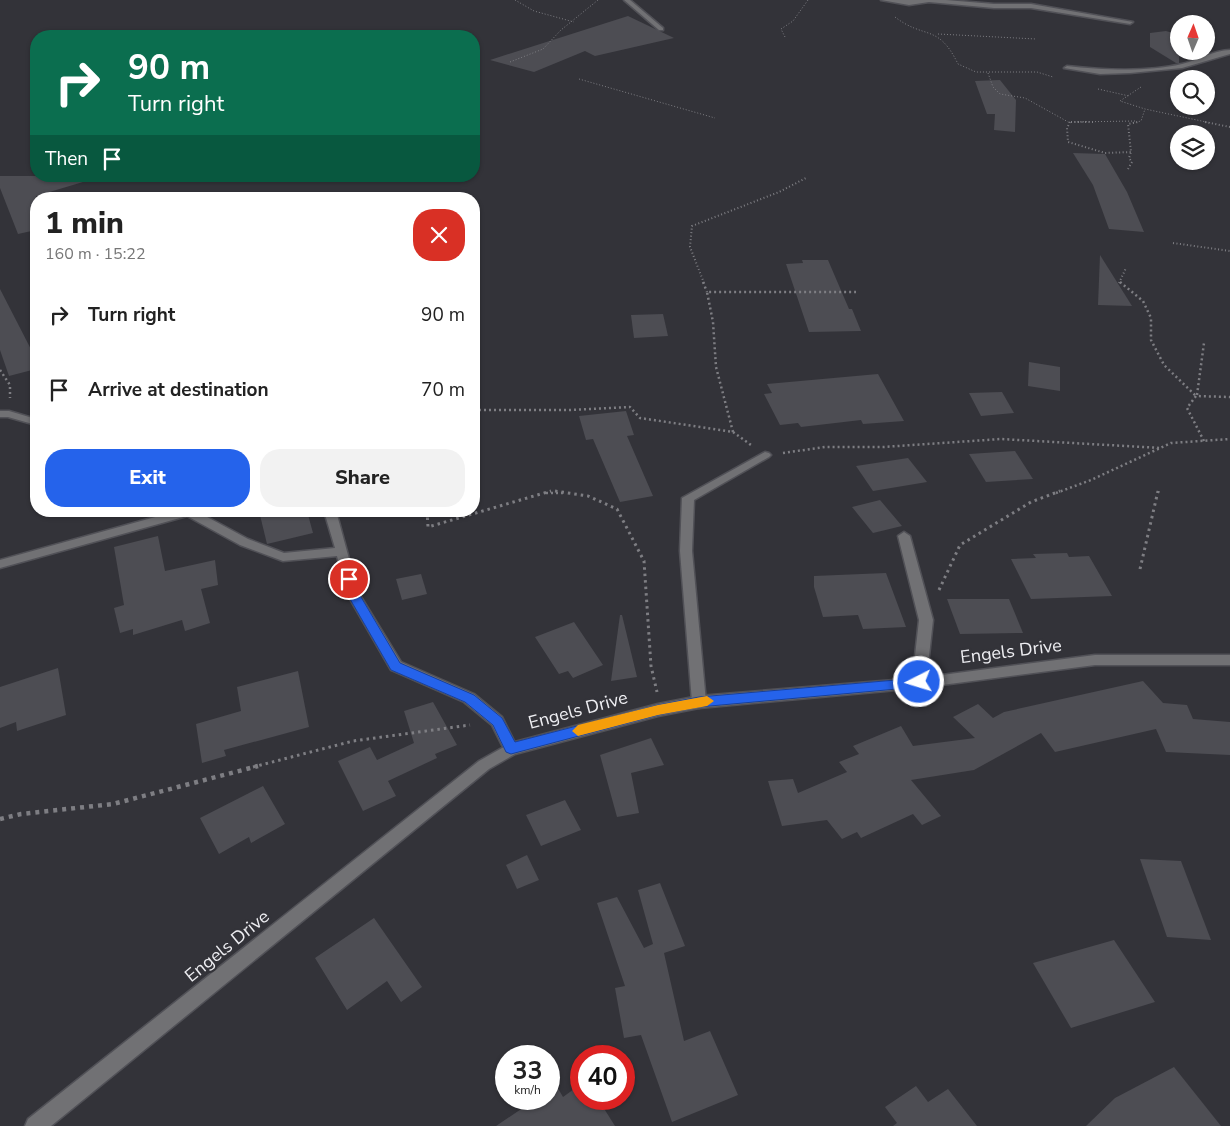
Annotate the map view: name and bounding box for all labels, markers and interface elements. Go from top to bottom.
north arrow [1170,15,1215,60]
map controls [1170,15,1215,170]
text: 90 m [128,44,210,91]
icon: right [45,50,110,115]
button: search [1170,70,1215,115]
text: Turn right [128,89,224,119]
button: layers [1170,125,1215,170]
icon: arrive [98,145,126,173]
text: Then [45,146,88,172]
text: 1 min [45,203,124,244]
button: close [413,209,465,261]
text: 160 m · 15:22 [45,243,146,265]
icon: right [45,301,73,329]
text: Turn right [88,302,175,328]
text: 90 m [421,302,465,328]
icon: arrive [45,376,73,404]
text: Arrive at destination [88,377,269,403]
text: 70 m [421,377,465,403]
button: Exit [45,449,250,507]
button: Share [260,449,465,507]
pin [328,558,370,600]
icon: arrive [335,565,363,593]
street label: Engels Drive [959,633,1063,669]
position arrow [892,655,944,707]
street label: Engels Drive [526,685,630,735]
street label: Engels Drive [180,905,274,987]
speed limit sign: 40 [570,1045,635,1110]
text: 33 [512,1054,543,1088]
text: km/h [514,1082,541,1098]

